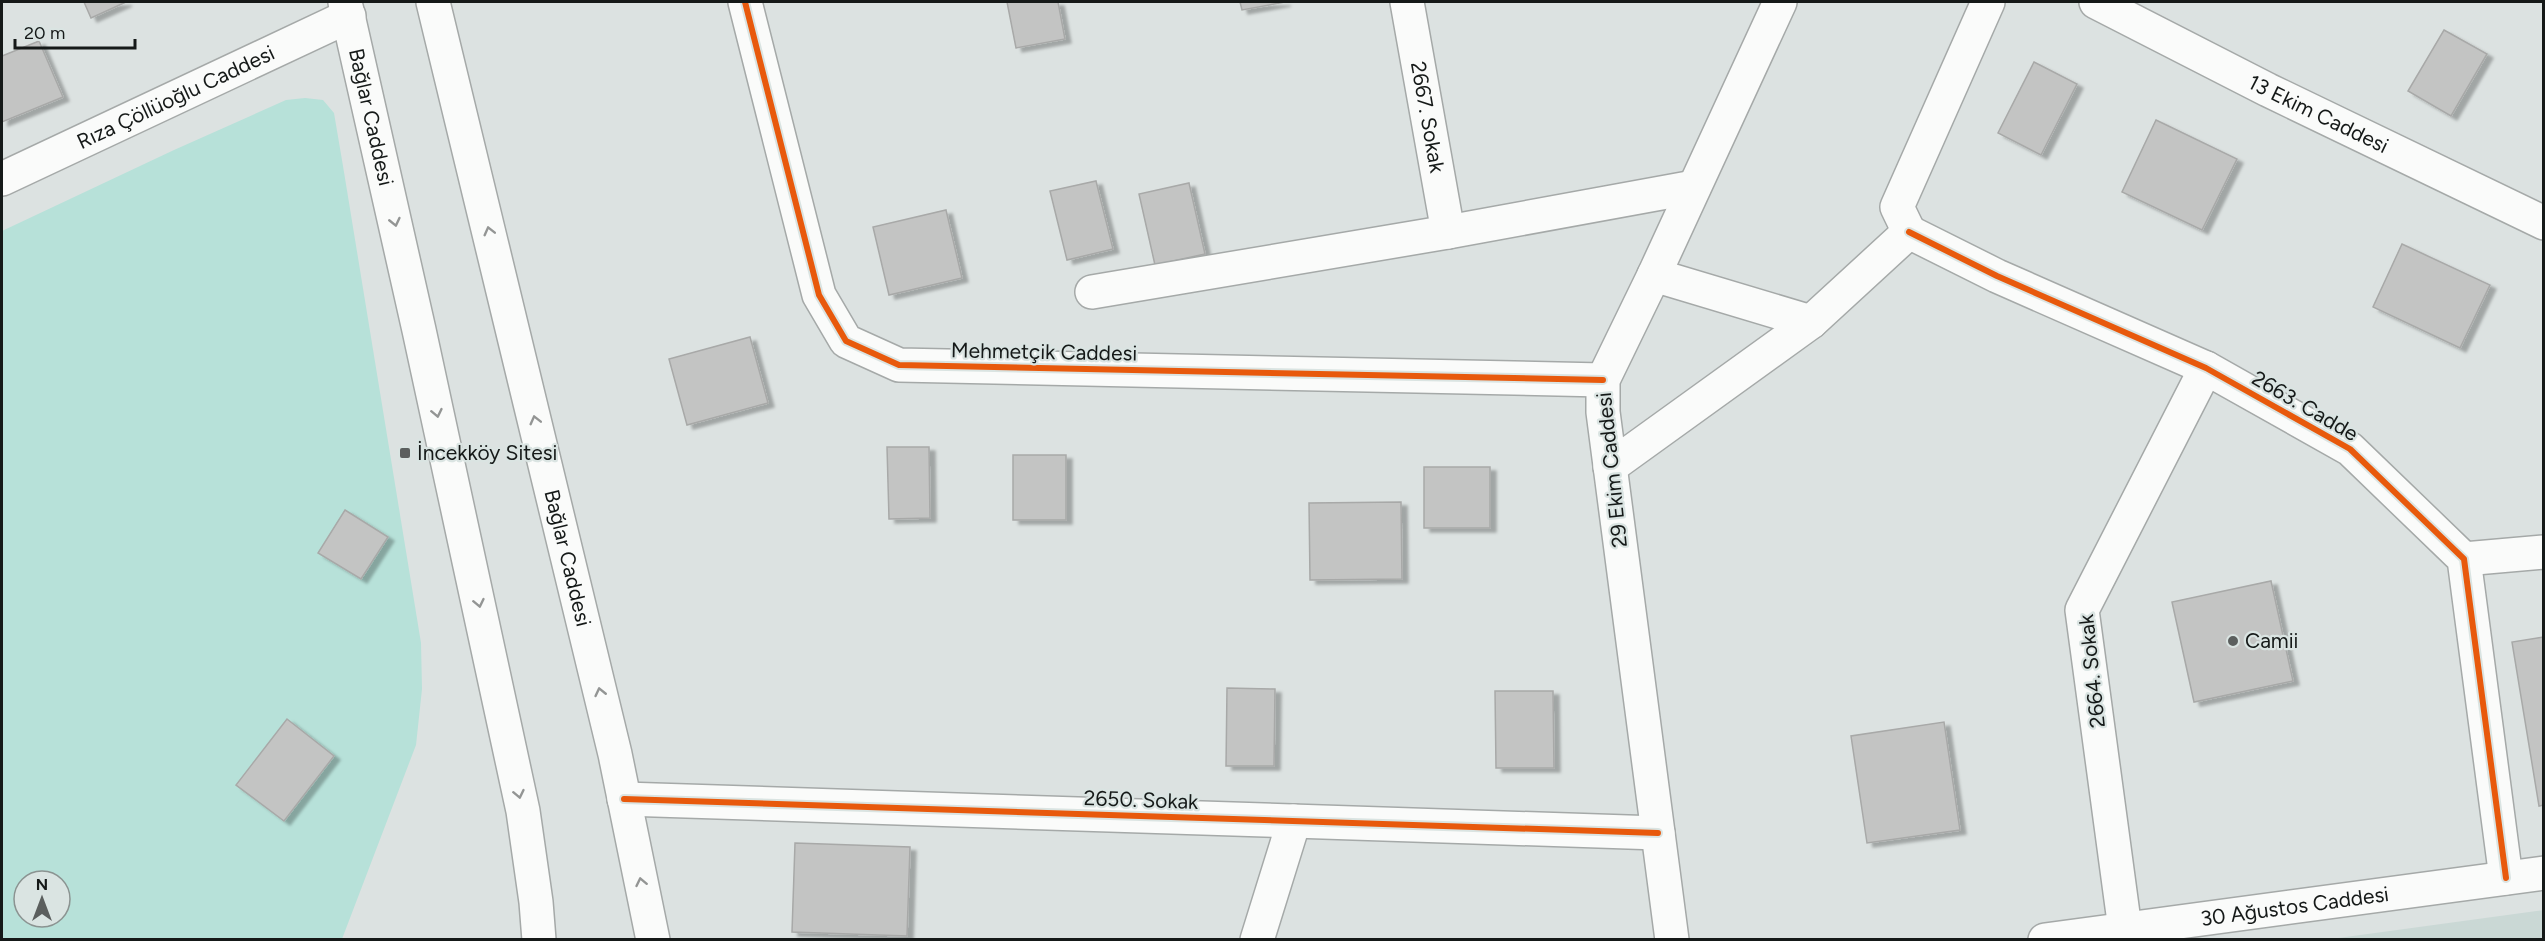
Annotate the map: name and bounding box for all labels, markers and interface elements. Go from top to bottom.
scale bar [15,12,135,50]
text: 20 m [24,22,65,44]
street label: Rıza Çöllüoğlu Caddesi [73,40,278,154]
street label: Bağlar Caddesi [344,46,399,188]
street label: 2667. Sokak [1406,60,1450,175]
street label: 13 Ekim Caddesi [2244,69,2393,158]
one-way arrow [388,217,401,227]
one-way arrow [483,226,496,236]
street label: Mehmetçik Caddesi [951,337,1137,366]
street label: 2663. Cadde [2248,365,2363,446]
street label: 29 Ekim Caddesi [1591,391,1632,549]
one-way arrow [430,408,443,418]
one-way arrow [530,415,543,425]
place label: İncekköy Sitesi [417,440,557,465]
marker: İncekköy Sitesi [398,446,412,460]
street label: Bağlar Caddesi [539,487,597,629]
one-way arrow [472,598,485,608]
street label: 2664. Sokak [2073,612,2110,729]
place label: Camii [2245,628,2298,653]
marker: Camii [2226,634,2240,648]
one-way arrow [594,687,607,697]
street label: 2650. Sokak [1083,785,1200,814]
one-way arrow [512,789,525,799]
north arrow [12,869,72,929]
text: N [36,875,48,894]
one-way arrow [635,877,648,887]
street label: 30 Ağustos Caddesi [2199,881,2390,931]

